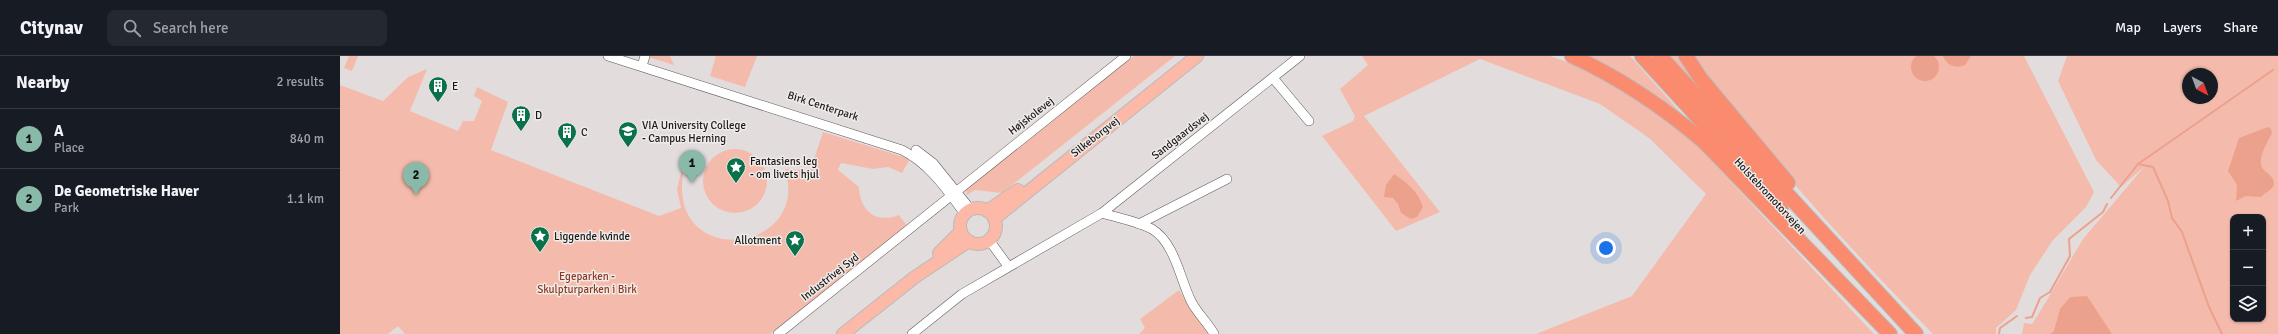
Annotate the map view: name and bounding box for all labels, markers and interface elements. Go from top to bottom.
search box [107,10,387,46]
text: Citynav [20,16,83,40]
icon: search [121,17,143,39]
text: Search here [153,19,229,37]
text: Map [2115,19,2141,36]
text: Layers [2163,19,2202,36]
text: Share [2224,19,2258,36]
north arrow [2182,68,2218,104]
text: Nearby [16,72,69,93]
text: 2 results [276,74,324,90]
building icon: E [427,75,449,103]
place label: E [452,80,458,93]
street label: Birk Centerpark [786,88,861,124]
street label: Højskolevej [1006,94,1056,138]
building icon: D [510,104,532,132]
place label: D [535,109,542,122]
street label: Sandgaardsvej [1149,110,1211,162]
street label: Silkeborgvej [1068,114,1122,160]
place label: VIA University College - Campus Herning [642,119,746,145]
school or university icon: VIA University College - Campus Herning [617,120,639,148]
building icon: C [556,121,578,149]
text: A [54,122,64,140]
place label: C [581,126,588,139]
text: 1 [25,131,33,147]
text: 840 m [290,131,324,147]
text: Place [54,140,84,156]
pin: 1 [679,150,705,183]
place label: Fantasiens leg - om livets hjul [750,155,819,181]
street label: Holstebromotorvejen [1731,155,1809,237]
place icon: Fantasiens leg - om livets hjul [725,156,747,184]
pin: 2 [403,162,429,195]
text: De Geometriske Haver [54,182,199,200]
text: 2 [25,191,33,207]
text: 1.1 km [287,191,324,207]
text: Park [54,200,79,216]
map controls [2230,214,2266,322]
button: + [2230,214,2266,250]
place icon: Liggende kvinde [529,225,551,253]
place icon: Allotment [784,229,806,257]
place label: Liggende kvinde [554,230,630,243]
place label: Allotment [735,234,781,247]
your location [1596,238,1616,258]
street label: Industrivej Syd [799,250,862,304]
button: − [2230,250,2266,286]
park label: Egeparken - Skulpturparken i Birk [537,270,637,296]
button: layers [2230,286,2266,322]

